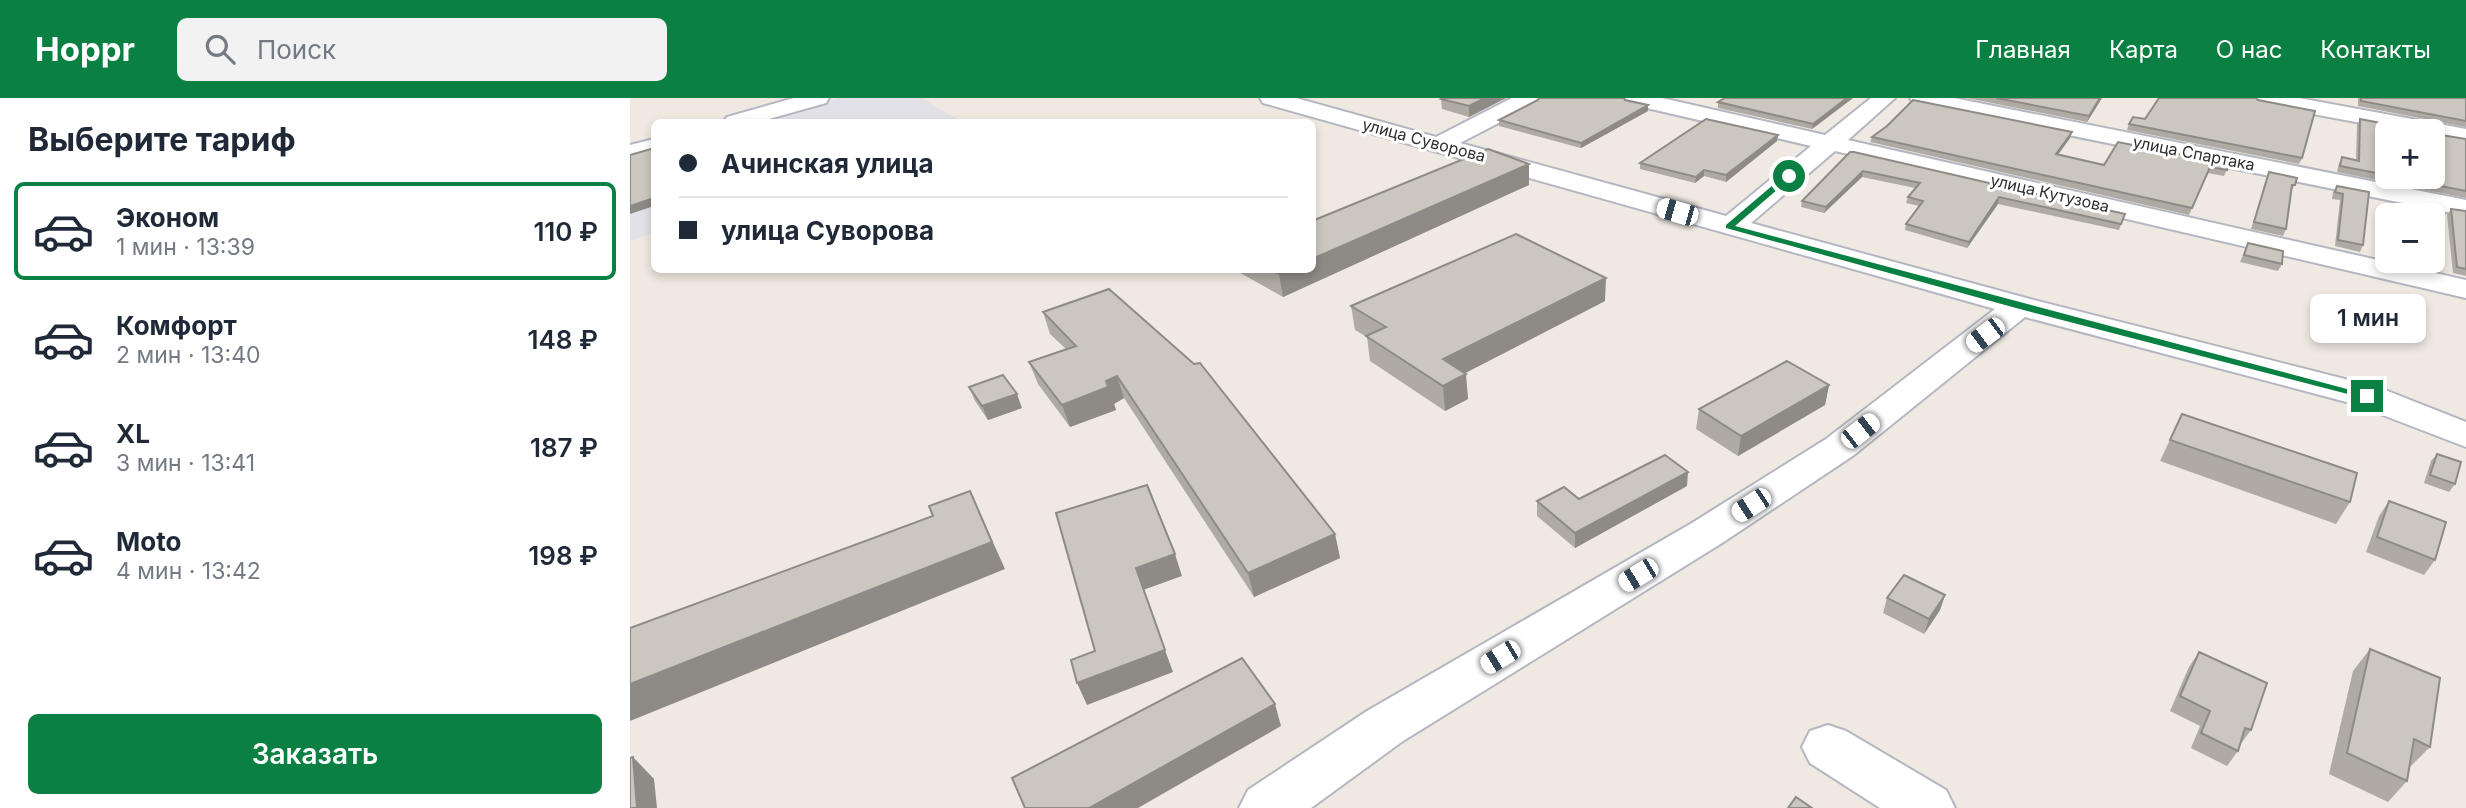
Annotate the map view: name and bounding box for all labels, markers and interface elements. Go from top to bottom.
search box [177,18,667,81]
text: Hoppr [35,29,135,69]
icon: search [201,30,239,68]
text: Поиск [257,34,336,65]
text: Главная [1975,35,2071,64]
text: Карта [2109,35,2178,64]
text: О нас [2216,35,2282,64]
text: Контакты [2320,35,2431,64]
street label: улица Суворова [1360,114,1488,166]
map controls [2375,119,2445,273]
button: + [2375,119,2445,189]
text: Выберите тариф [28,120,296,159]
street label: улица Спартака [2131,131,2257,175]
text: Ачинская улица [721,148,934,179]
route start [1773,160,1805,192]
street label: улица Кутузова [1989,170,2111,216]
car [1654,196,1701,228]
icon: car [32,200,95,263]
text: Эконом [116,202,219,233]
button: − [2375,203,2445,273]
text: улица Суворова [721,215,934,246]
text: 110 ₽ [533,216,598,247]
text: 1 мин · 13:39 [116,233,255,261]
callout: 1 мин [2309,294,2425,344]
text: 1 мин [2337,304,2399,332]
icon: car [32,308,95,371]
text: Комфорт [116,310,237,341]
car [1962,314,2009,356]
text: 148 ₽ [528,324,598,355]
text: 2 мин · 13:40 [116,341,261,369]
route end [2351,380,2383,412]
car [1837,410,1884,452]
icon: car [32,416,95,479]
text: XL [116,418,150,449]
text: 187 ₽ [530,432,598,463]
text: 3 мин · 13:41 [116,449,255,477]
car [1728,485,1775,525]
icon: car [32,524,95,587]
text: Moto [116,526,181,557]
text: 198 ₽ [528,540,598,571]
car [1615,555,1662,595]
text: 4 мин · 13:42 [116,557,261,585]
car [1477,637,1524,677]
button: Заказать [28,714,602,794]

